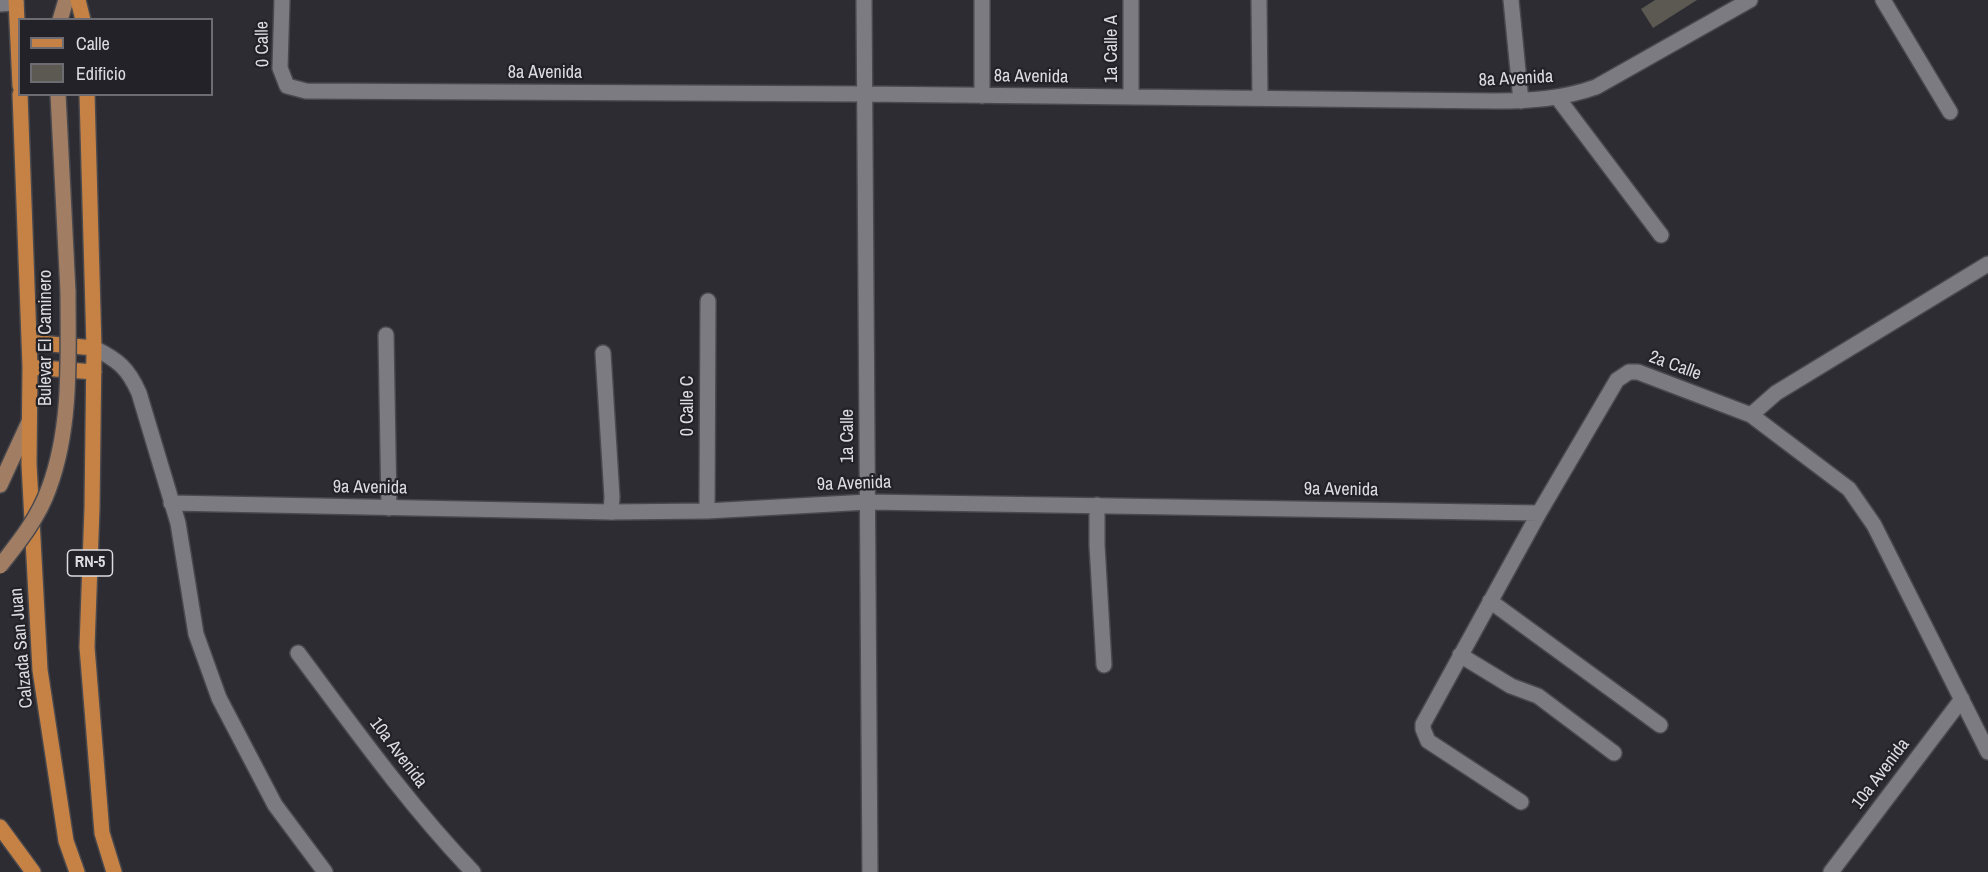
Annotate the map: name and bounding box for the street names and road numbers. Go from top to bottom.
street label: 1a Calle A [1101,15,1123,83]
street label: 0 Calle [252,21,274,67]
street label: 8a Avenida [508,62,582,84]
street label: 8a Avenida [994,66,1068,88]
street label: 8a Avenida [1478,66,1554,92]
street label: Bulevar El Caminero [35,270,57,406]
street label: 2a Calle [1646,347,1704,385]
street label: 0 Calle C [677,376,699,436]
street label: 1a Calle [837,409,859,463]
street label: 9a Avenida [816,472,892,496]
street label: 9a Avenida [333,477,407,499]
street label: 9a Avenida [1304,479,1378,501]
road number: RN-5 [68,550,112,576]
street label: Calzada San Juan [6,587,38,709]
street label: 10a Avenida [365,714,431,792]
street label: 10a Avenida [1848,735,1914,813]

